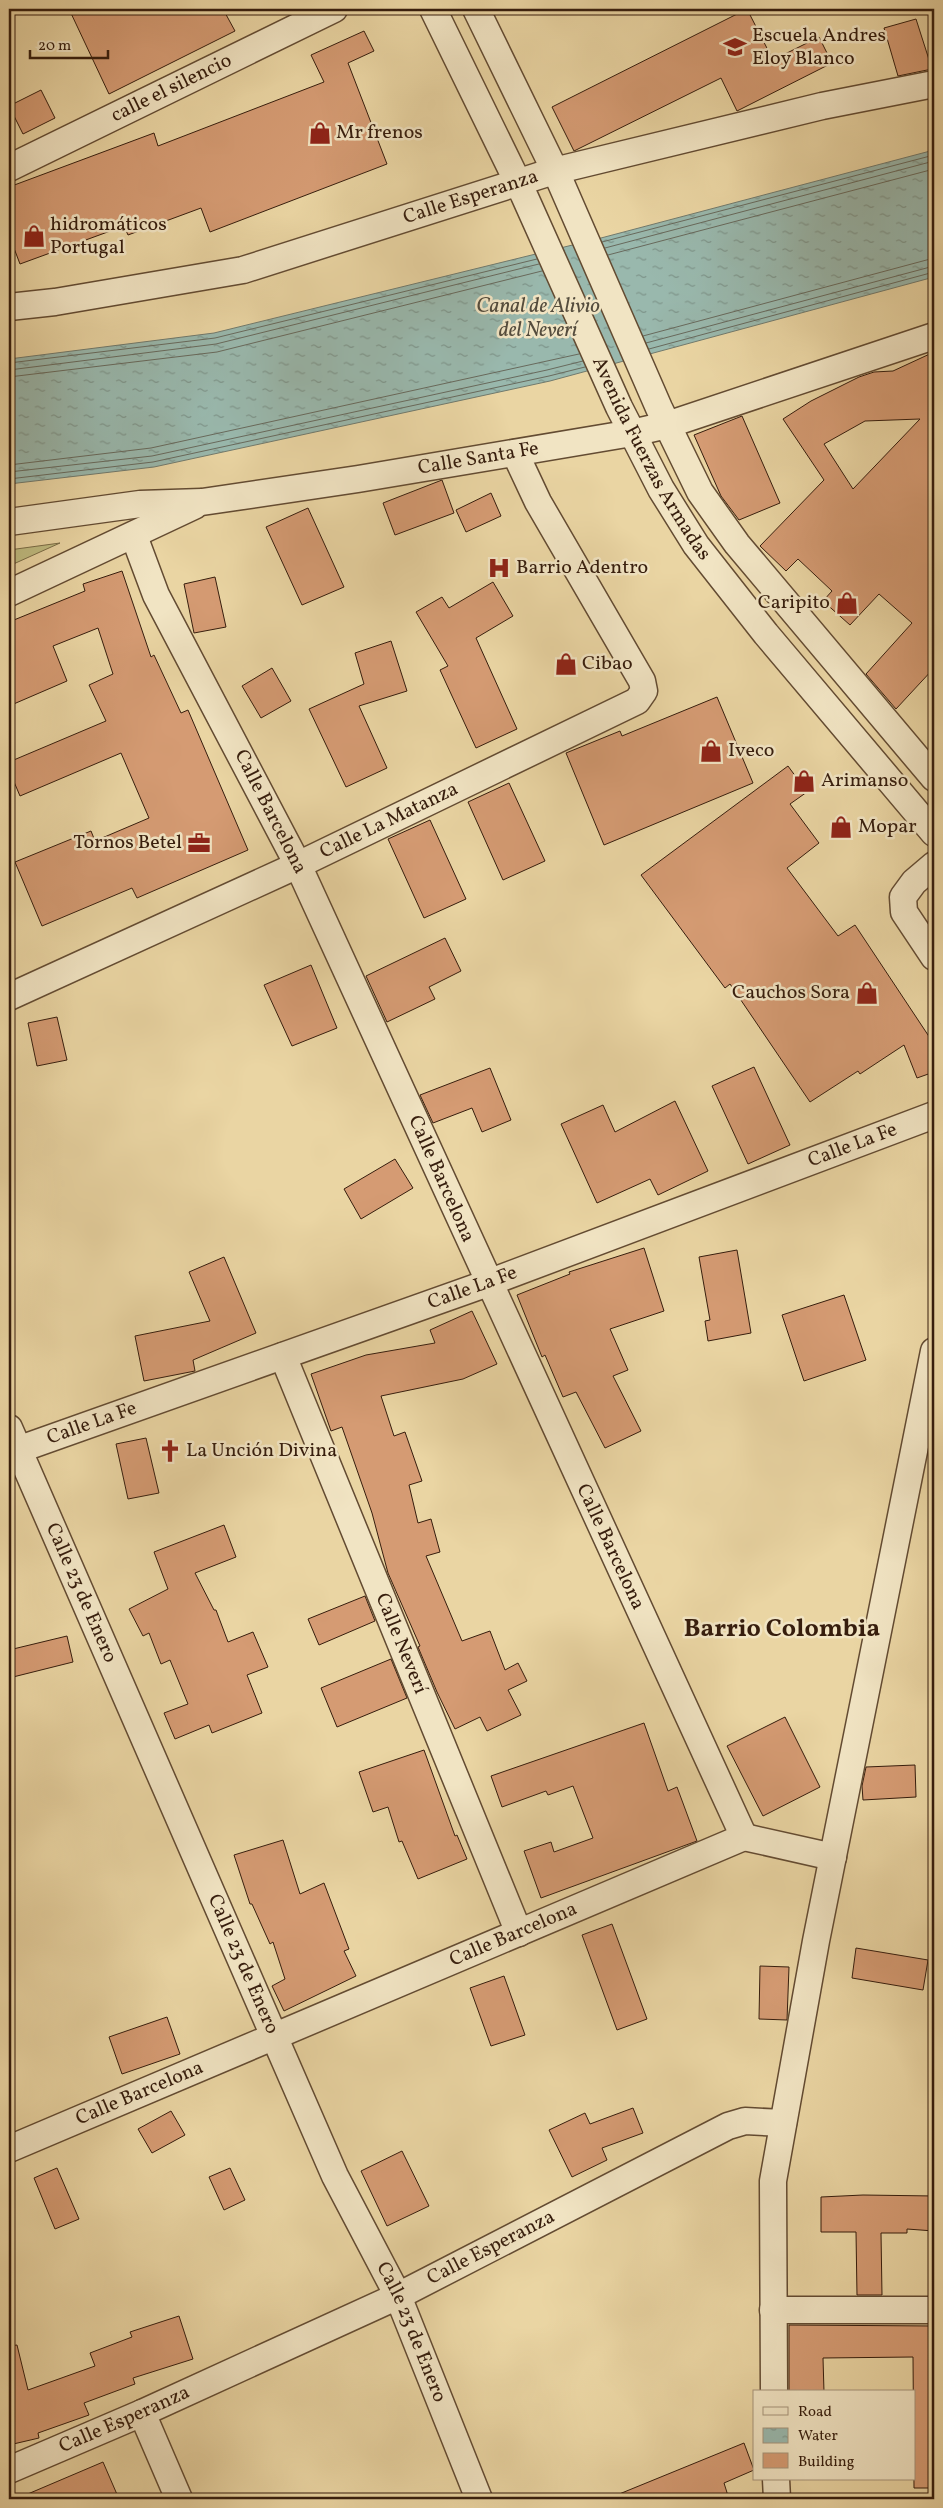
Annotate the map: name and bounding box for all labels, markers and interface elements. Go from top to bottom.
place label: Escuela Andres Eloy Blanco [752,22,886,73]
scale bar [30,28,108,60]
school or university icon: Escuela Andres Eloy Blanco [722,34,748,60]
text: 20 m [38,36,71,57]
street label: calle el silencio [106,47,237,130]
place label: Mr frenos [336,119,423,147]
shop icon: Mr frenos [307,120,333,146]
street label: Calle Esperanza [400,163,542,232]
place label: hidromáticos Portugal [50,211,167,262]
shop icon: hidromáticos Portugal [21,223,47,249]
water label: Canal de Alivio del Neverí [476,292,600,345]
street label: Avenida Fuerzas Armadas [584,352,717,567]
street label: Calle Santa Fe [416,435,541,483]
place label: Barrio Adentro [516,554,648,582]
hospital icon: Barrio Adentro [486,555,512,581]
place label: Caripito [758,589,830,617]
shop icon: Caripito [834,590,860,616]
place label: Cibao [582,650,633,678]
shop icon: Cibao [553,651,579,677]
place label: Iveco [728,737,775,765]
shop icon: Iveco [698,738,724,764]
street label: Calle Barcelona [227,745,313,879]
place label: Arimanso [821,767,908,795]
shop icon: Arimanso [791,768,817,794]
street label: Calle La Matanza [315,775,463,866]
place label: Mopar [858,813,917,841]
shop icon: Mopar [828,814,854,840]
place label: Tornos Betel [73,829,182,857]
office icon: Tornos Betel [186,830,212,856]
place label: Cauchos Sora [732,979,850,1007]
shop icon: Cauchos Sora [854,980,880,1006]
street label: Calle Barcelona [401,1111,482,1247]
street label: Calle La Fe [804,1116,901,1175]
street label: Calle La Fe [424,1259,521,1317]
street label: Calle La Fe [43,1395,141,1452]
place label: La Unción Divina [186,1437,337,1465]
church icon: La Unción Divina [157,1438,183,1464]
street label: Calle Barcelona [569,1479,651,1615]
street label: Calle 23 de Enero [38,1519,124,1667]
street label: Calle Neverí [368,1589,434,1699]
district label: Barrio Colombia [684,1612,881,1647]
street label: Calle 23 de Enero [200,1890,286,2039]
street label: Calle Barcelona [445,1895,582,1974]
street label: Calle Barcelona [72,2054,208,2133]
street label: Calle Esperanza [422,2203,560,2293]
street label: Calle 23 de Enero [369,2257,453,2407]
street label: Calle Esperanza [55,2379,195,2461]
legend [753,2390,916,2480]
text: Road [798,2402,832,2423]
text: Water [798,2426,838,2447]
text: Building [798,2452,855,2473]

